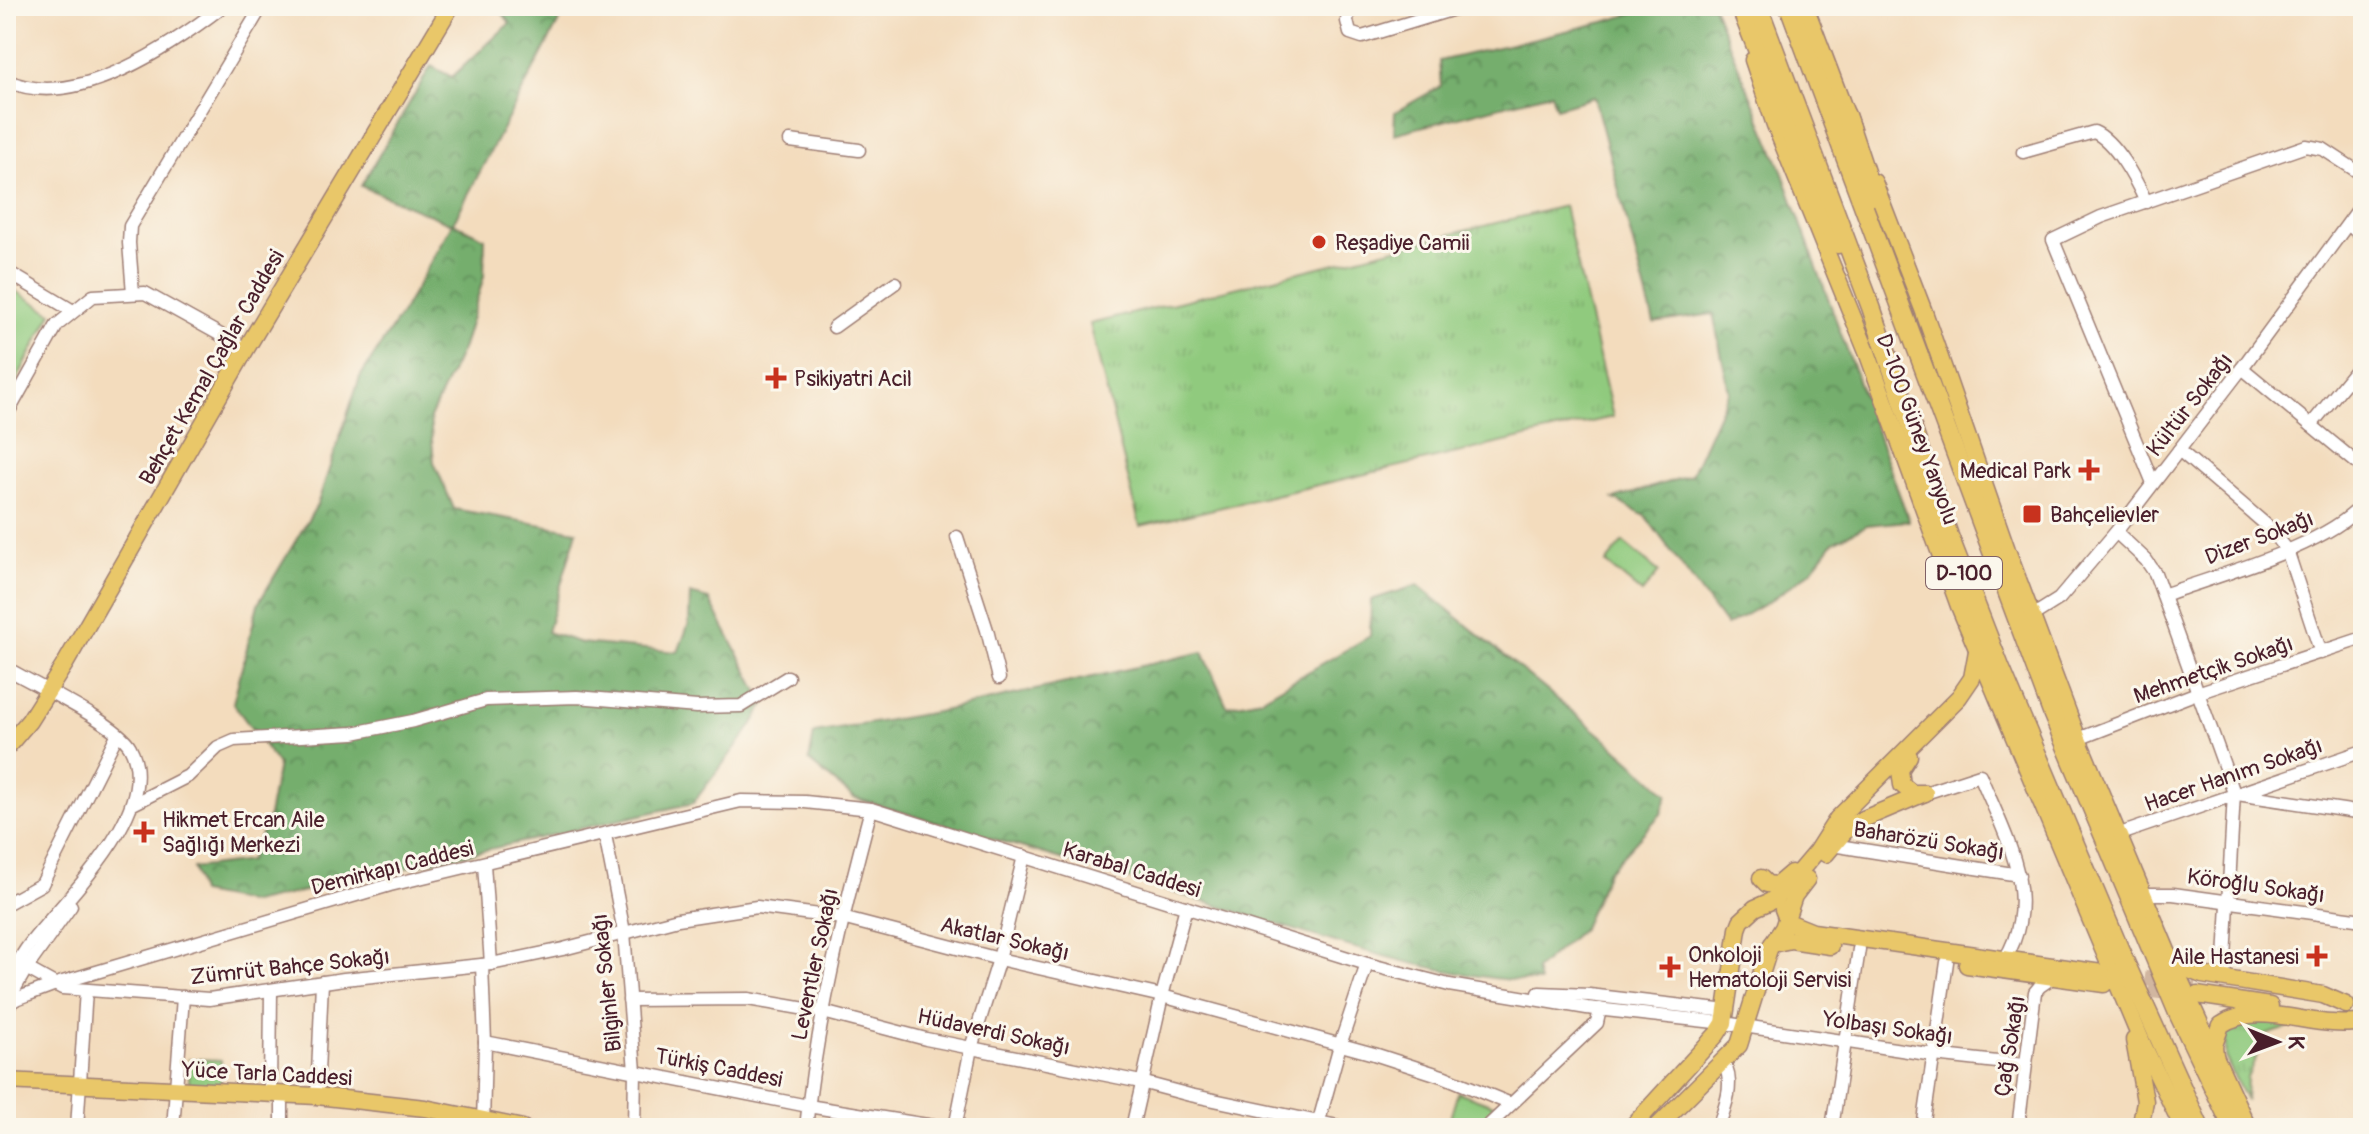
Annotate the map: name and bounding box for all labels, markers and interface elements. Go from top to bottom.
place label: Reşadiye Camii [1335,229,1469,257]
marker: Reşadiye Camii [1310,233,1328,251]
street label: Behçet Kemal Çağlar Caddesi [133,245,291,490]
street label: D-100 Güney Yanyolu [1870,330,1965,529]
street label: Kültür Sokağı [2141,347,2239,462]
place label: Psikiyatri Acil [794,365,912,393]
marker: Psikiyatri Acil [765,367,787,389]
place label: Medical Park [1960,457,2071,485]
marker: Medical Park [2078,459,2100,481]
place label: Bahçelievler [2050,501,2159,529]
marker: Bahçelievler [2021,503,2043,525]
street label: Dizer Sokağı [2201,504,2318,571]
road number: D-100 [1926,557,2002,589]
street label: Mehmetçik Sokağı [2130,630,2297,710]
street label: Hacer Hanım Sokağı [2141,731,2326,819]
place label: Hikmet Ercan Aile Sağlığı Merkezi [162,806,325,859]
street label: Baharözü Sokağı [1851,815,2006,867]
marker: Hikmet Ercan Aile Sağlığı Merkezi [133,821,155,843]
street label: Demirkapı Caddesi [308,834,476,902]
street label: Karabal Caddesi [1059,836,1204,904]
street label: Köroğlu Sokağı [2185,862,2326,909]
street label: Leventler Sokağı [785,886,845,1043]
street label: Akatlar Sokağı [938,911,1072,967]
street label: Bilginler Sokağı [586,912,628,1053]
place label: Onkoloji Hematoloji Servisi [1688,941,1851,994]
street label: Zümrüt Bahçe Sokağı [189,943,391,991]
place label: Aile Hastanesi [2170,943,2299,971]
marker: Aile Hastanesi [2306,945,2328,967]
marker: Onkoloji Hematoloji Servisi [1659,956,1681,978]
street label: Çağ Sokağı [1988,994,2032,1099]
street label: Hüdaverdi Sokağı [915,1002,1073,1062]
north arrow [2237,1002,2317,1082]
street label: Yolbaşı Sokağı [1820,1005,1955,1051]
text: K [2282,1035,2310,1050]
street label: Türkiş Caddesi [653,1042,785,1094]
street label: Yüce Tarla Caddesi [180,1056,353,1092]

